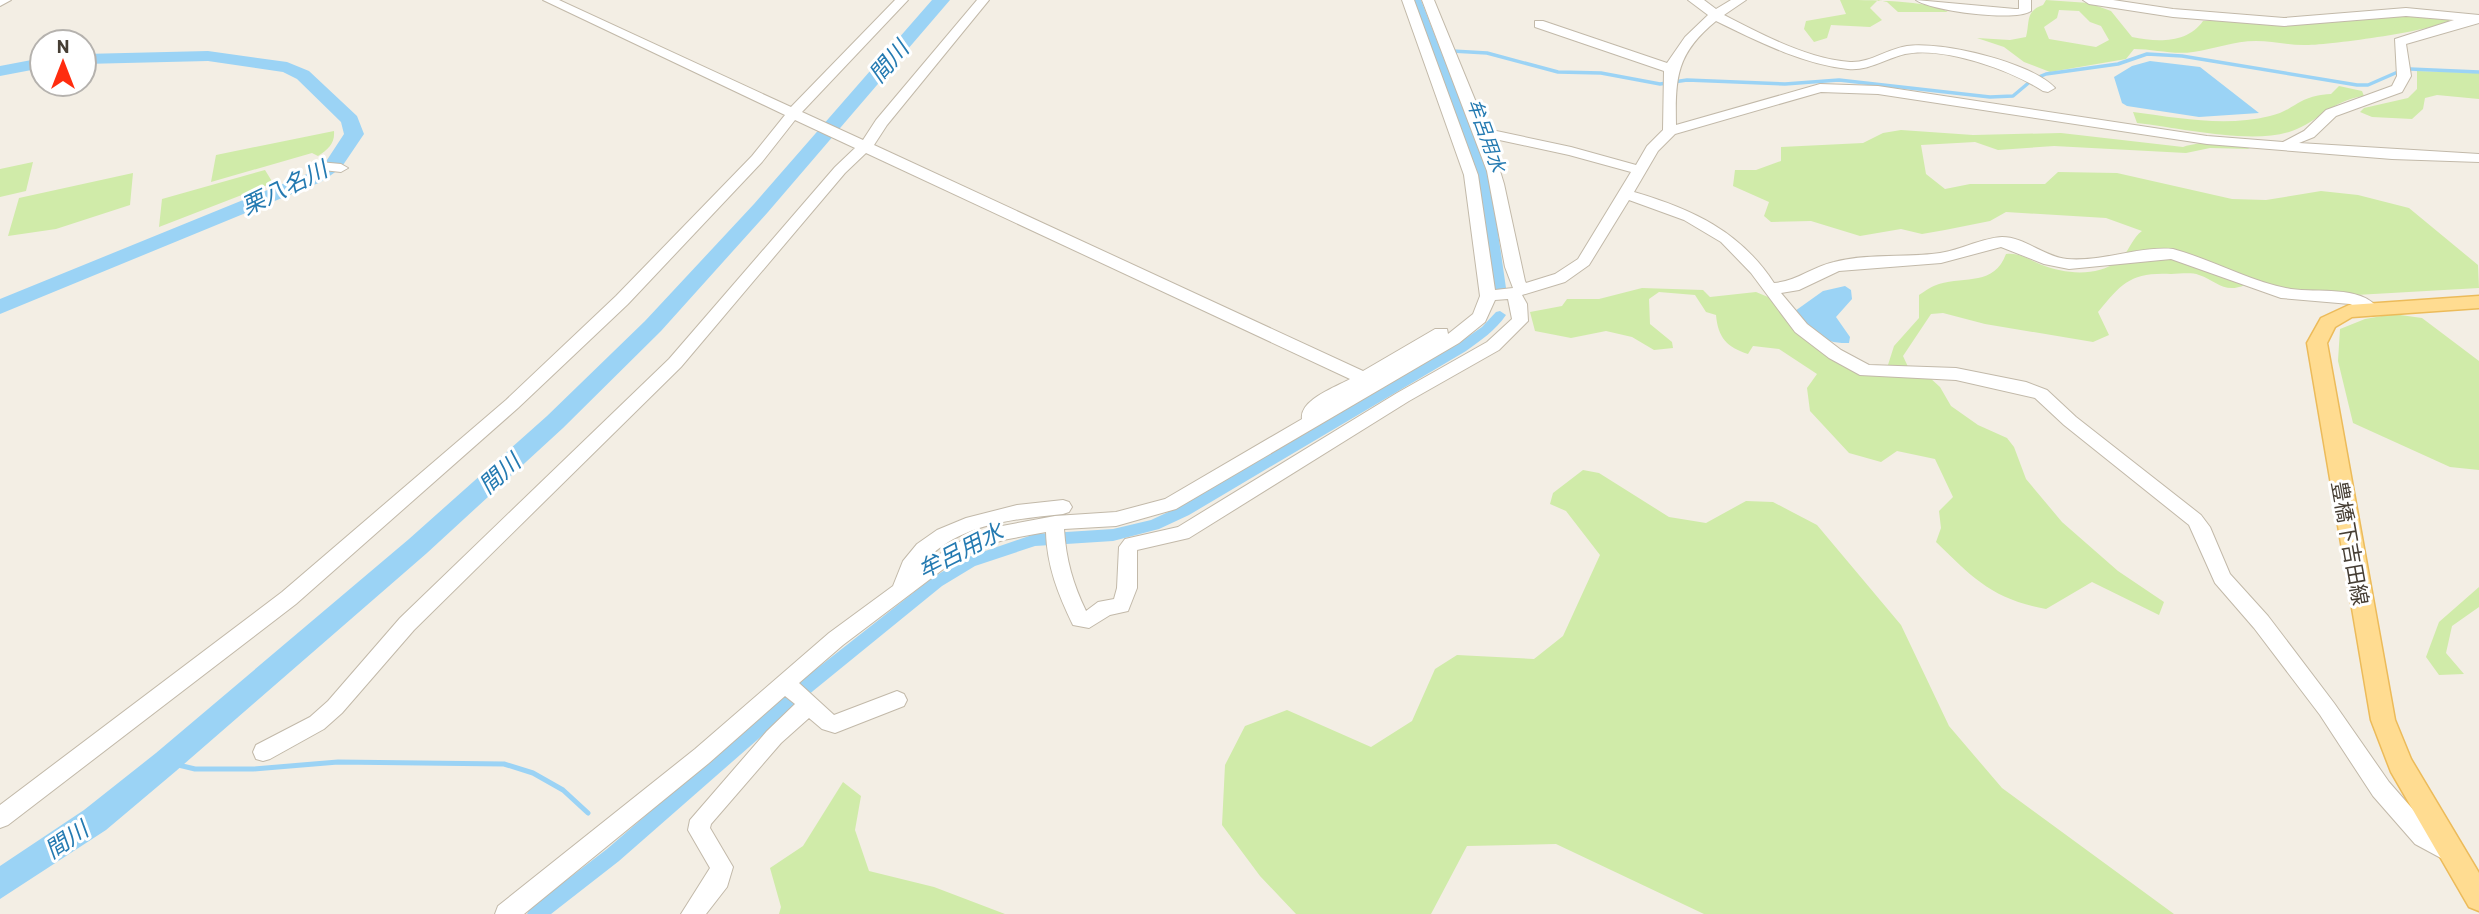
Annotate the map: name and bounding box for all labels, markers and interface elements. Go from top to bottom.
north arrow [28,28,98,98]
water label: 間川 [862,32,916,88]
text: N [57,34,69,57]
water label: 牟呂用水 [1463,95,1511,177]
water label: 栗八名川 [237,153,334,220]
water label: 間川 [473,445,528,499]
street label: 豊橋下吉田線 [2328,479,2374,607]
water label: 牟呂用水 [913,515,1010,583]
water label: 間川 [39,813,95,863]

